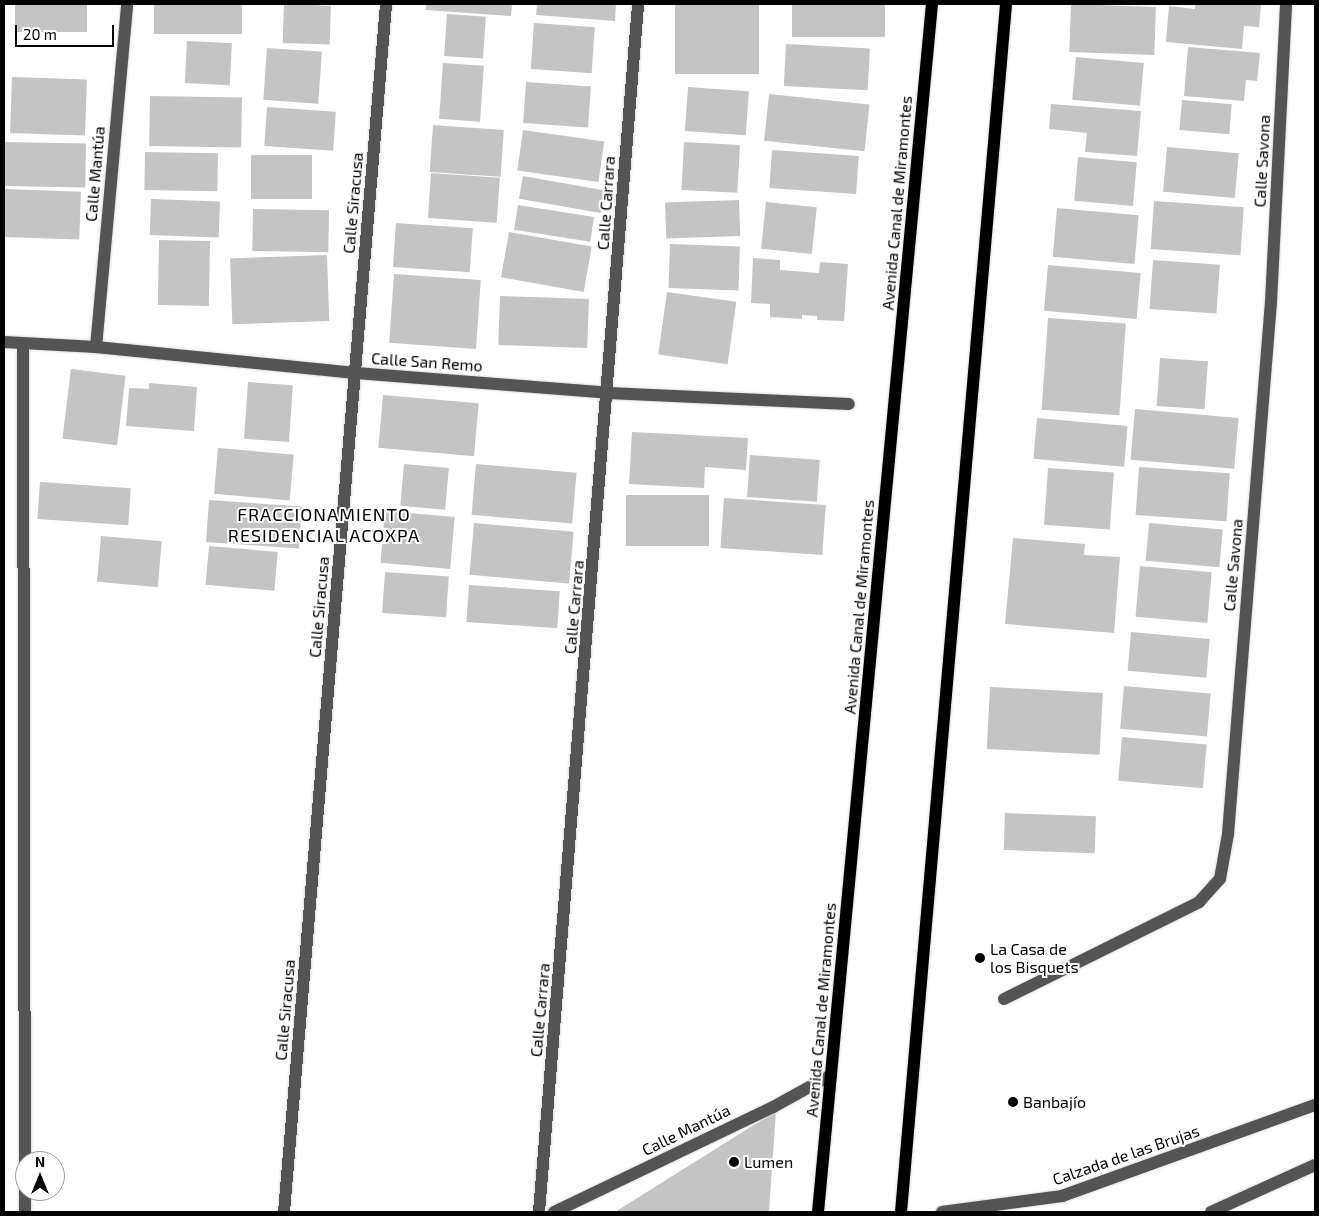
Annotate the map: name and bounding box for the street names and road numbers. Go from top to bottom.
street label: Avenida Canal de Miramontes [878,95,916,311]
street label: Calle Savona [1250,114,1274,208]
street label: Calle Mantúa [81,126,109,222]
street label: Calle Siracusa [339,152,367,254]
street label: Calle Carrara [593,155,619,251]
street label: Calle San Remo [371,349,483,375]
street label: Avenida Canal de Miramontes [840,499,878,715]
street label: Calle Savona [1219,518,1247,612]
street label: Calle Siracusa [305,556,333,658]
street label: Calle Carrara [560,559,588,655]
street label: Avenida Canal de Miramontes [802,902,840,1118]
street label: Calle Siracusa [271,959,299,1061]
street label: Calle Carrara [526,962,554,1058]
street label: Calle Mantúa [639,1100,733,1160]
street label: Calzada de las Brujas [1050,1121,1202,1189]

